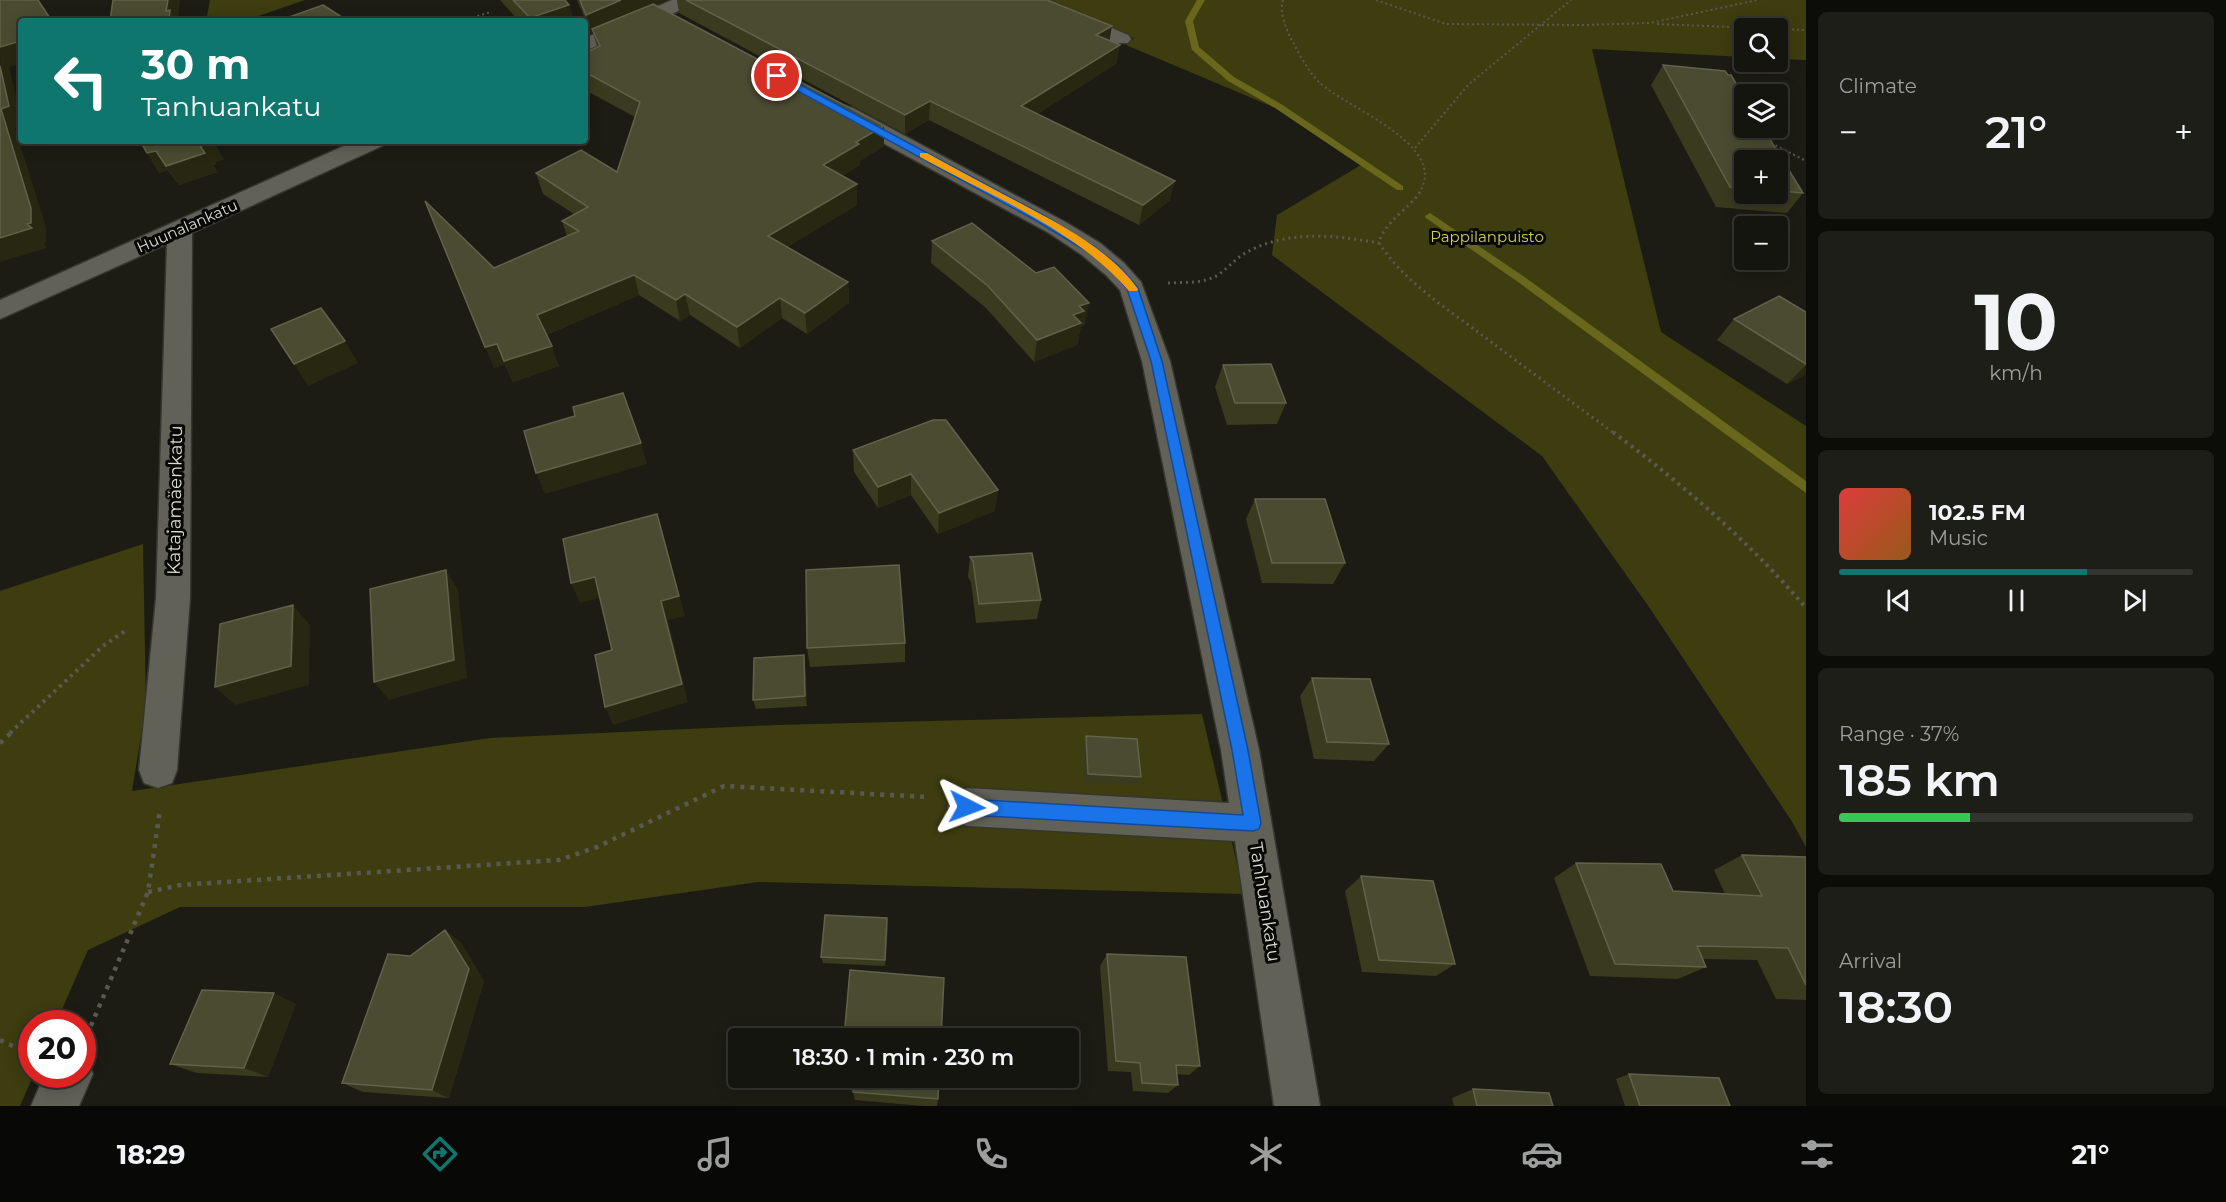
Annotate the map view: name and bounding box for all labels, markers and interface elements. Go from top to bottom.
map controls [1734,18,1788,270]
button: search [1734,18,1788,72]
text: 30 m [141,38,250,90]
icon: left [42,42,120,120]
pin [751,50,802,101]
icon: arrive [760,59,793,92]
text: Climate [1839,74,1917,98]
button: layers [1734,84,1788,138]
text: Tanhuankatu [141,90,321,123]
text: 21° [1985,104,2047,159]
text: − [1839,112,1858,152]
text: + [2174,112,2193,152]
button: + [1734,150,1788,204]
street label: Huunalankatu [134,195,240,257]
button: − [1734,216,1788,270]
park label: Pappilanpuisto [1430,227,1544,246]
text: 10 [1974,274,2058,370]
text: km/h [1989,361,2043,385]
street label: Katajamäenkatu [163,425,187,575]
text: 102.5 FM [1929,499,2026,526]
text: Music [1929,526,1988,550]
icon: previous [1882,584,1915,617]
icon: pause [2000,584,2033,617]
icon: next [2118,584,2151,617]
text: Range · 37% [1839,722,1959,746]
text: 185 km [1839,752,2000,807]
position arrow [935,775,999,839]
street label: Tanhuankatu [1245,841,1285,963]
text: Arrival [1839,949,1902,973]
text: 18:30 [1839,979,1953,1034]
speed limit sign: 20 [18,1010,96,1088]
text: 18:30 · 1 min · 230 m [793,1044,1014,1071]
icon: directions [419,1133,461,1175]
icon: music [694,1133,736,1175]
icon: phone [970,1133,1012,1175]
icon: climate [1245,1133,1287,1175]
icon: car [1521,1133,1563,1175]
icon: filters [1796,1133,1838,1175]
text: 18:29 [117,1138,185,1171]
text: 21° [2071,1138,2109,1171]

